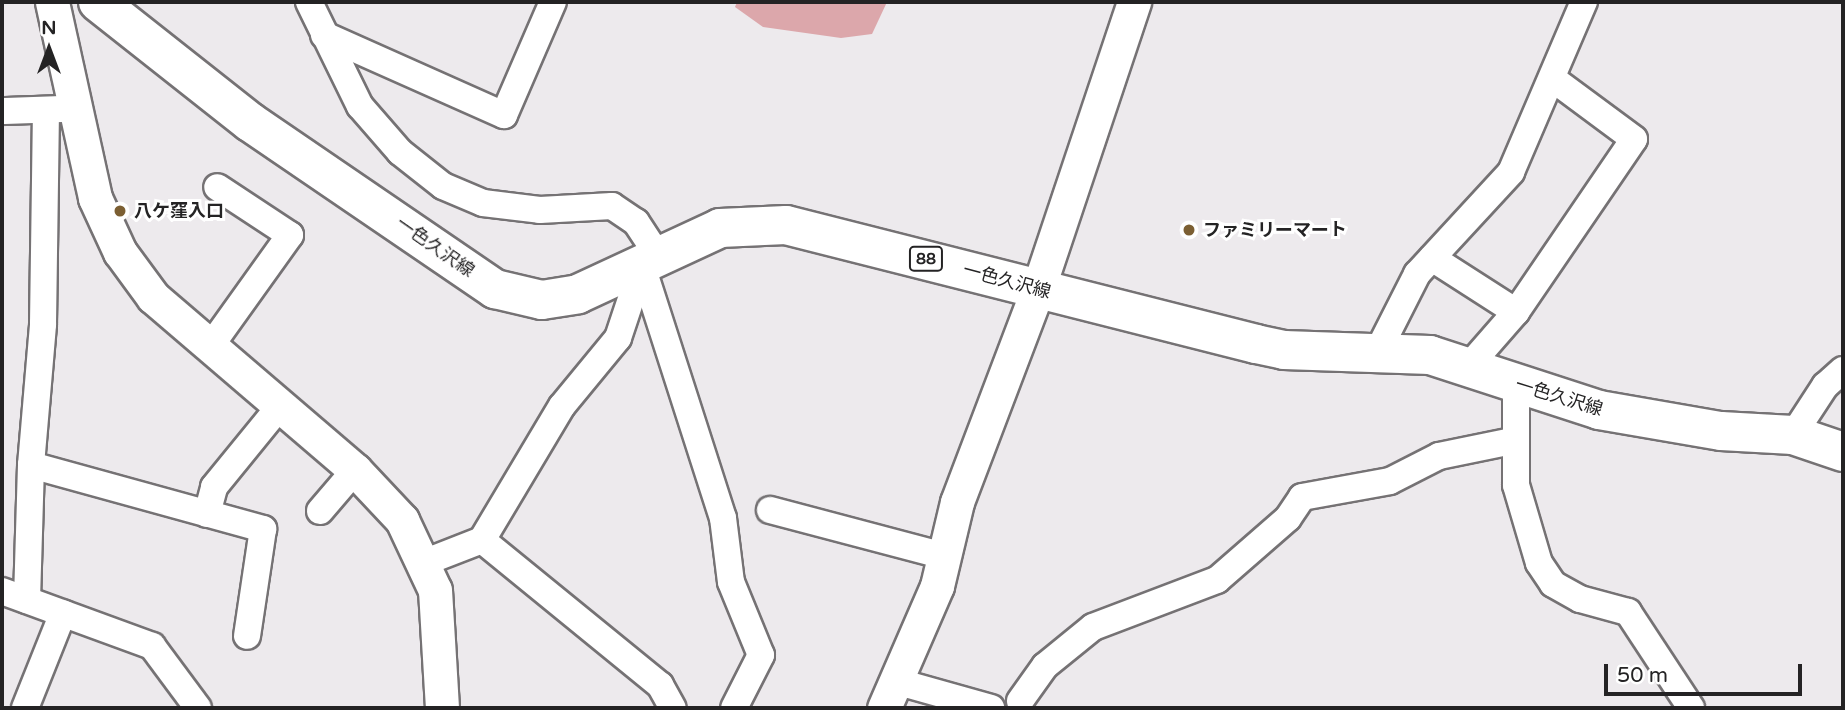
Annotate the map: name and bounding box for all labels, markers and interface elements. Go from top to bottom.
north arrow [14,14,84,84]
text: N [41,17,57,39]
place label: 八ケ窪入口 [134,200,224,222]
marker: 八ケ窪入口 [112,203,128,219]
street label: 一色久沢線 [392,212,478,282]
place label: ファミリーマート [1203,219,1347,241]
marker: ファミリーマート [1181,222,1197,238]
road number: 88 [908,246,944,272]
street label: 一色久沢線 [961,259,1053,303]
street label: 一色久沢線 [1513,374,1605,420]
scale bar [1607,650,1805,694]
text: 50 m [1617,663,1668,688]

